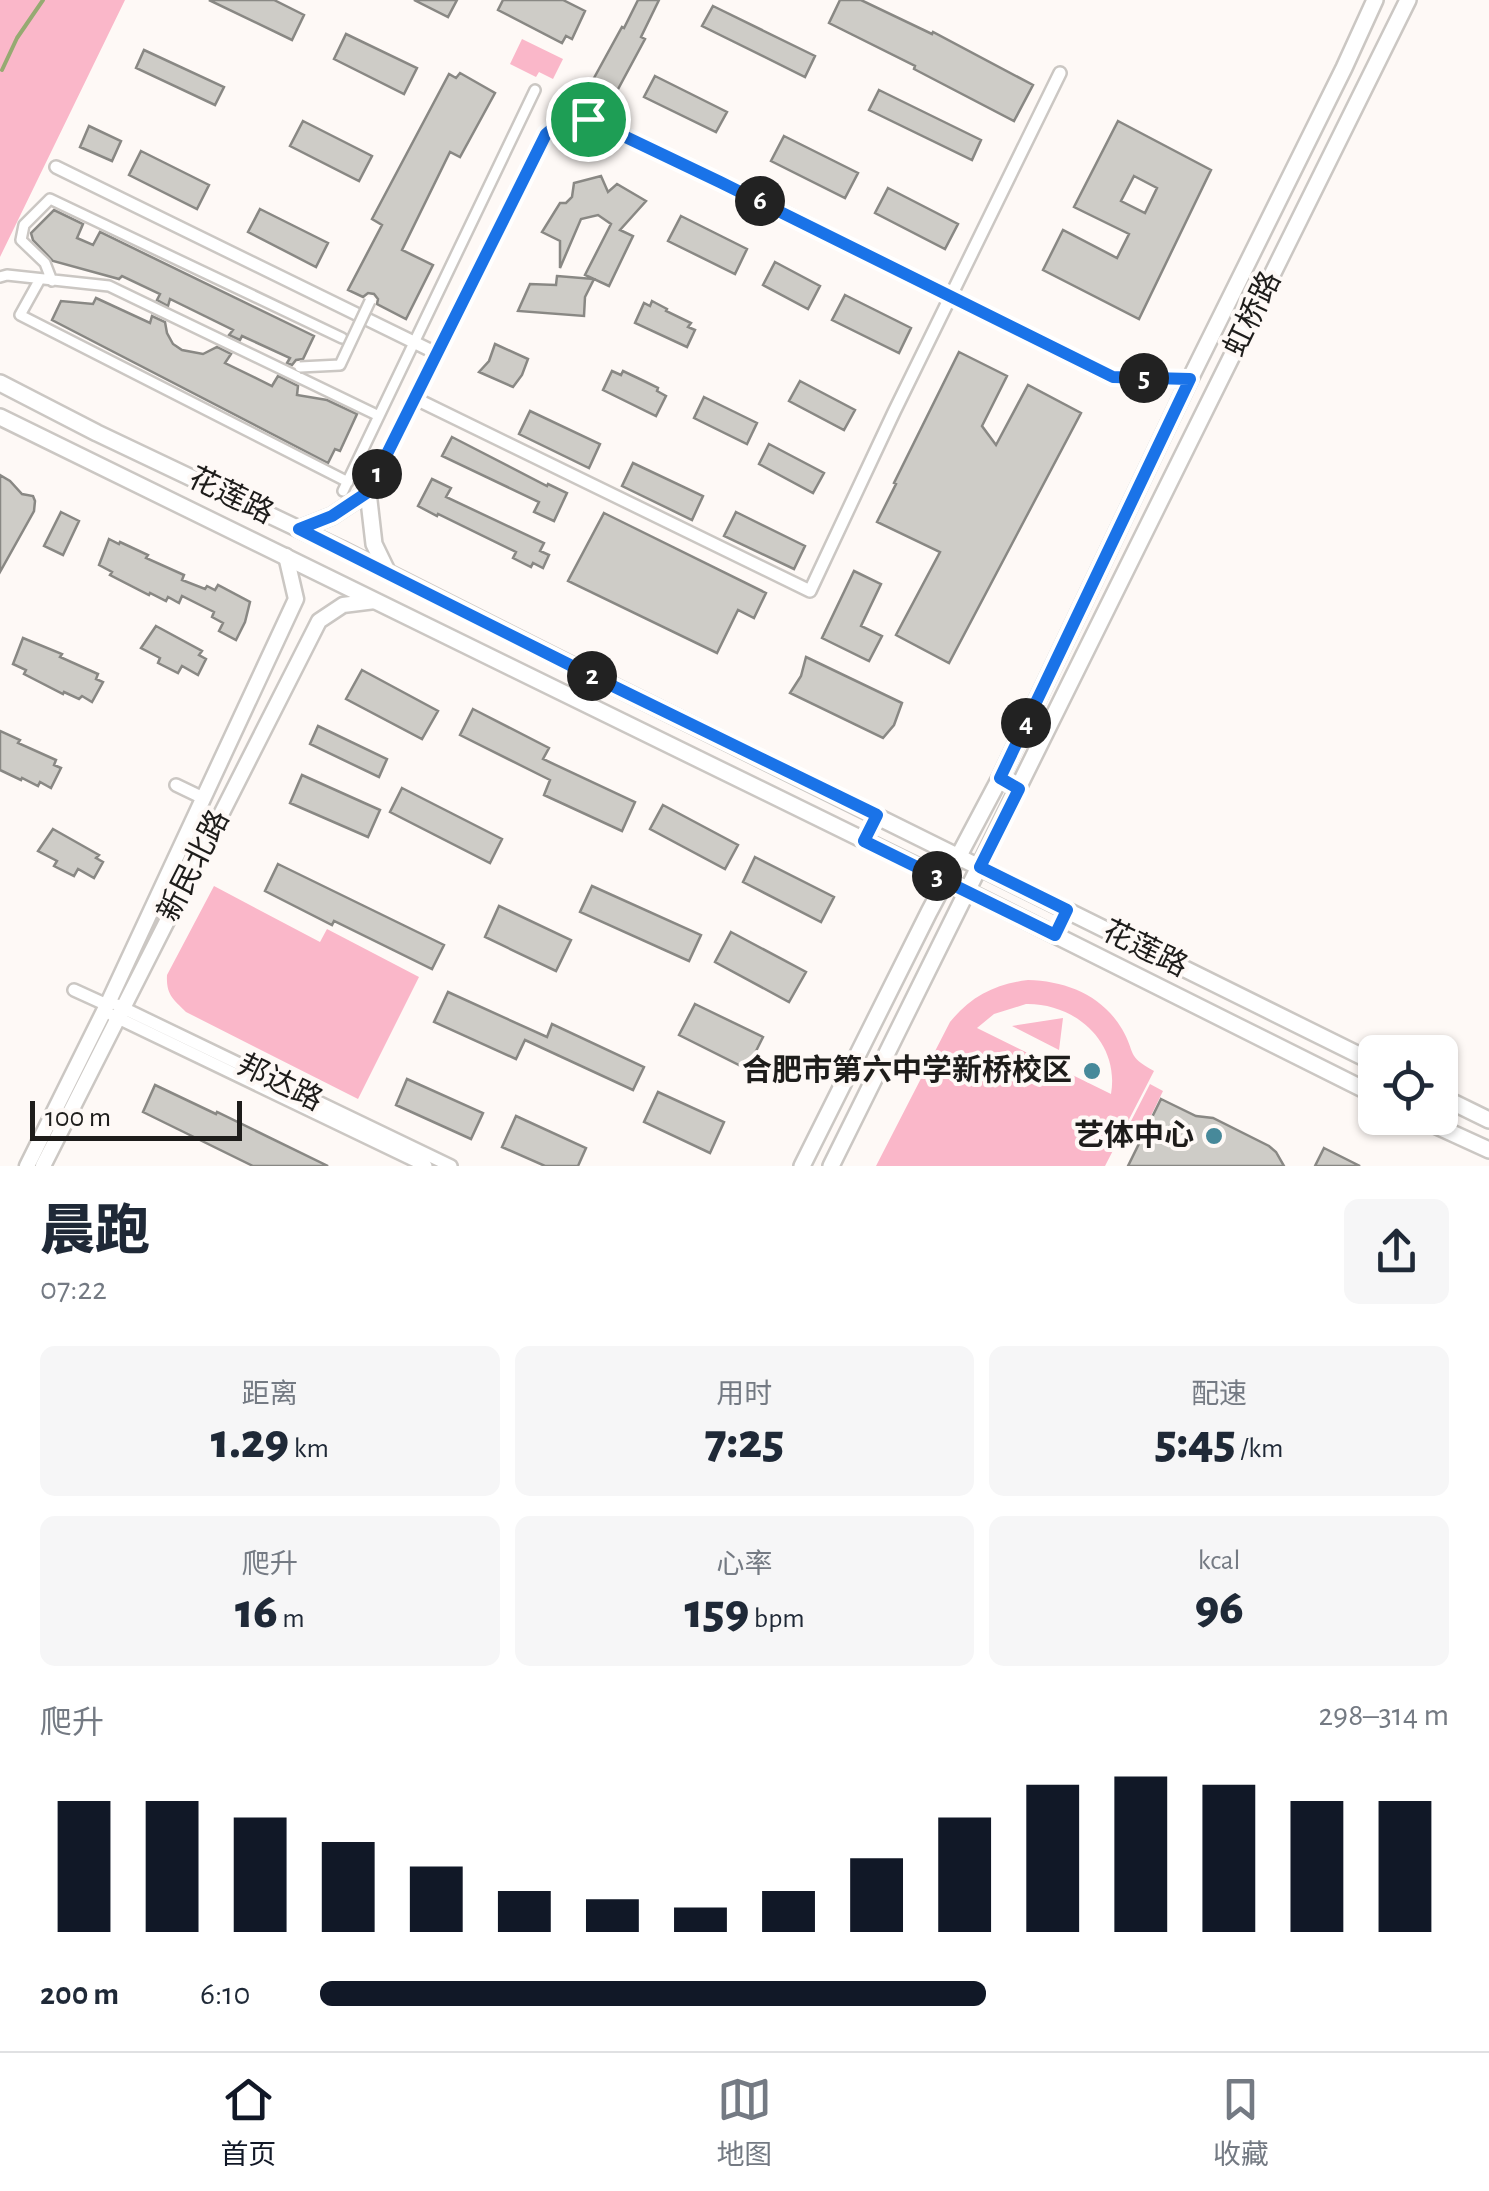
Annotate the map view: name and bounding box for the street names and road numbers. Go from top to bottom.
street label: 虹桥路 [1218,266,1286,361]
street label: 花莲路 [184,461,279,529]
street label: 新民北路 [152,805,235,926]
street label: 花莲路 [1098,914,1193,982]
street label: 邦达路 [233,1048,328,1116]

